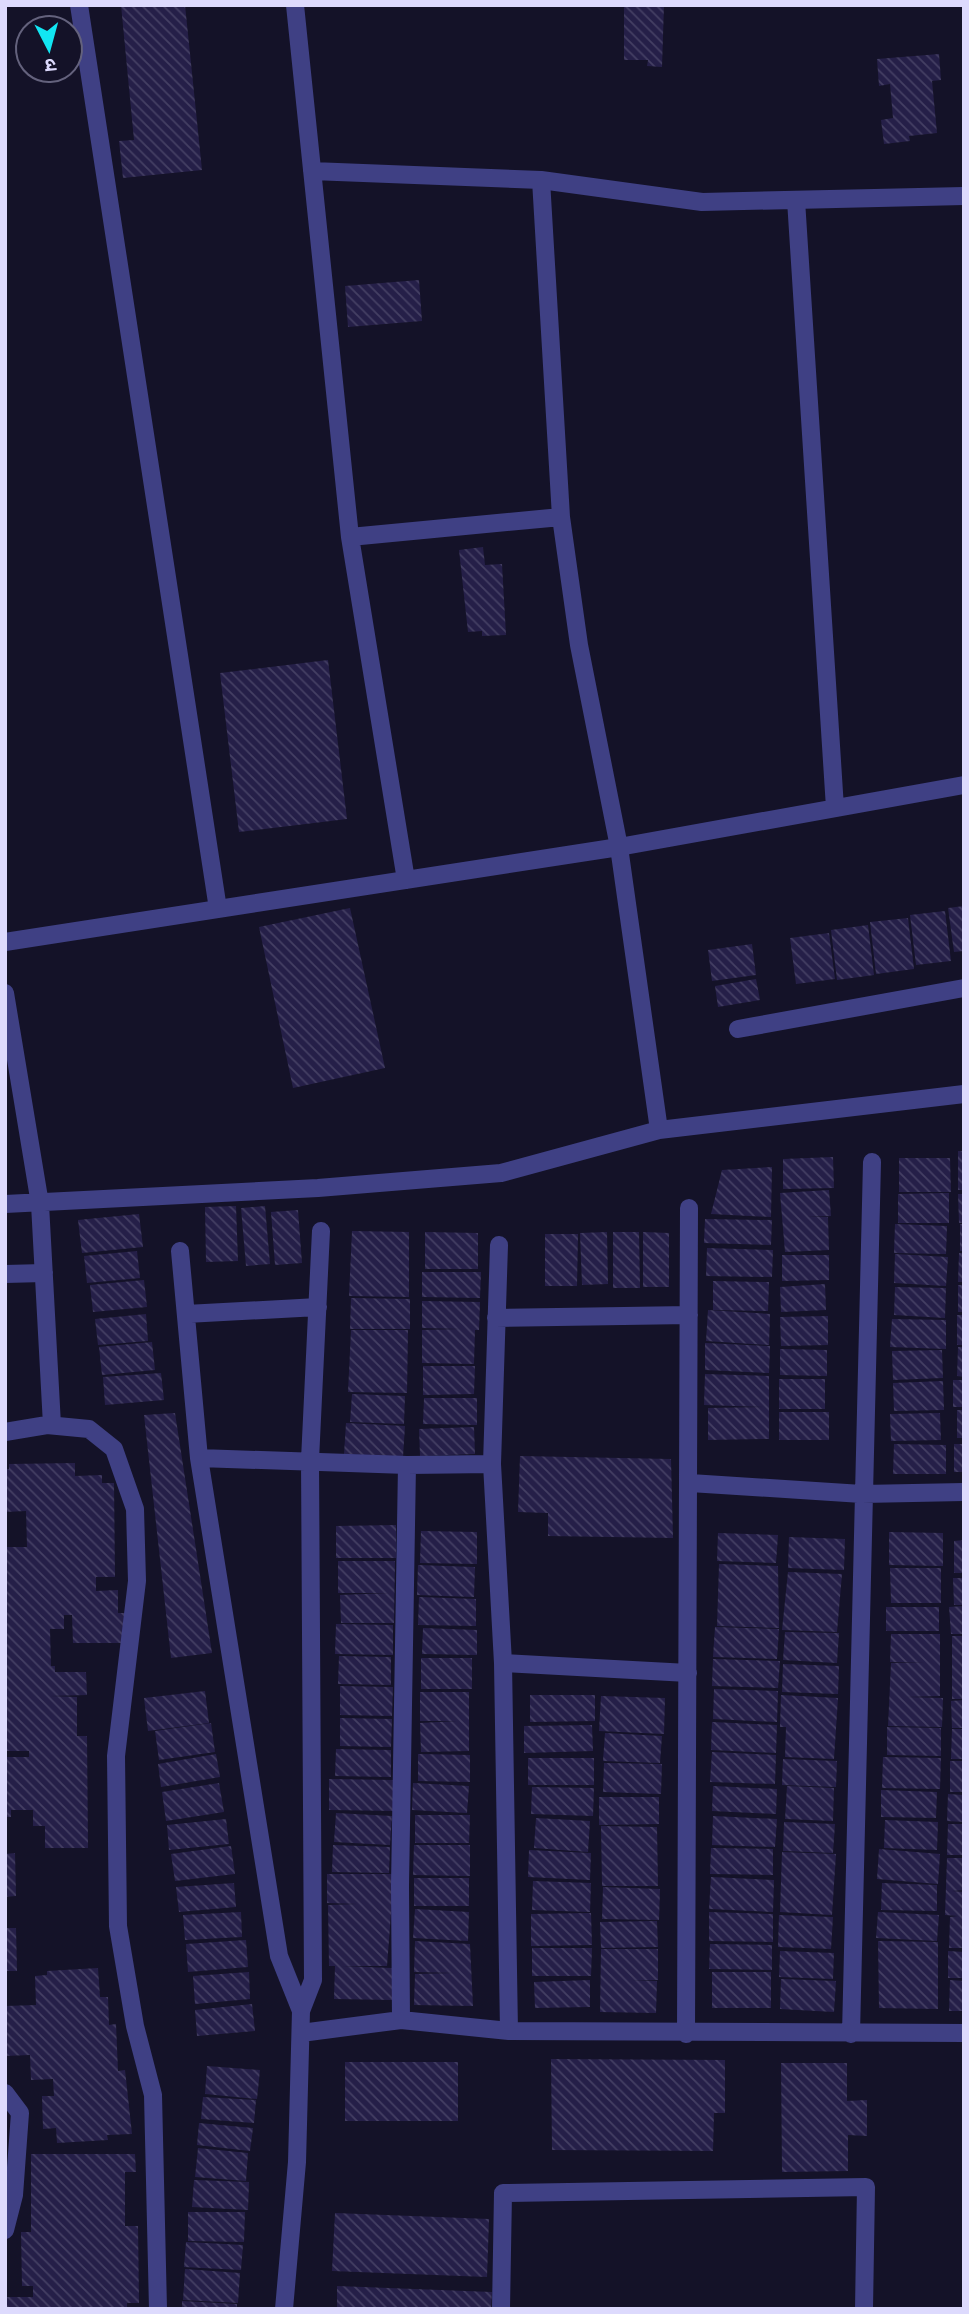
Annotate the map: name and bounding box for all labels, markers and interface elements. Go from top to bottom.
north arrow [14,14,84,84]
text: उ [43,53,57,78]

